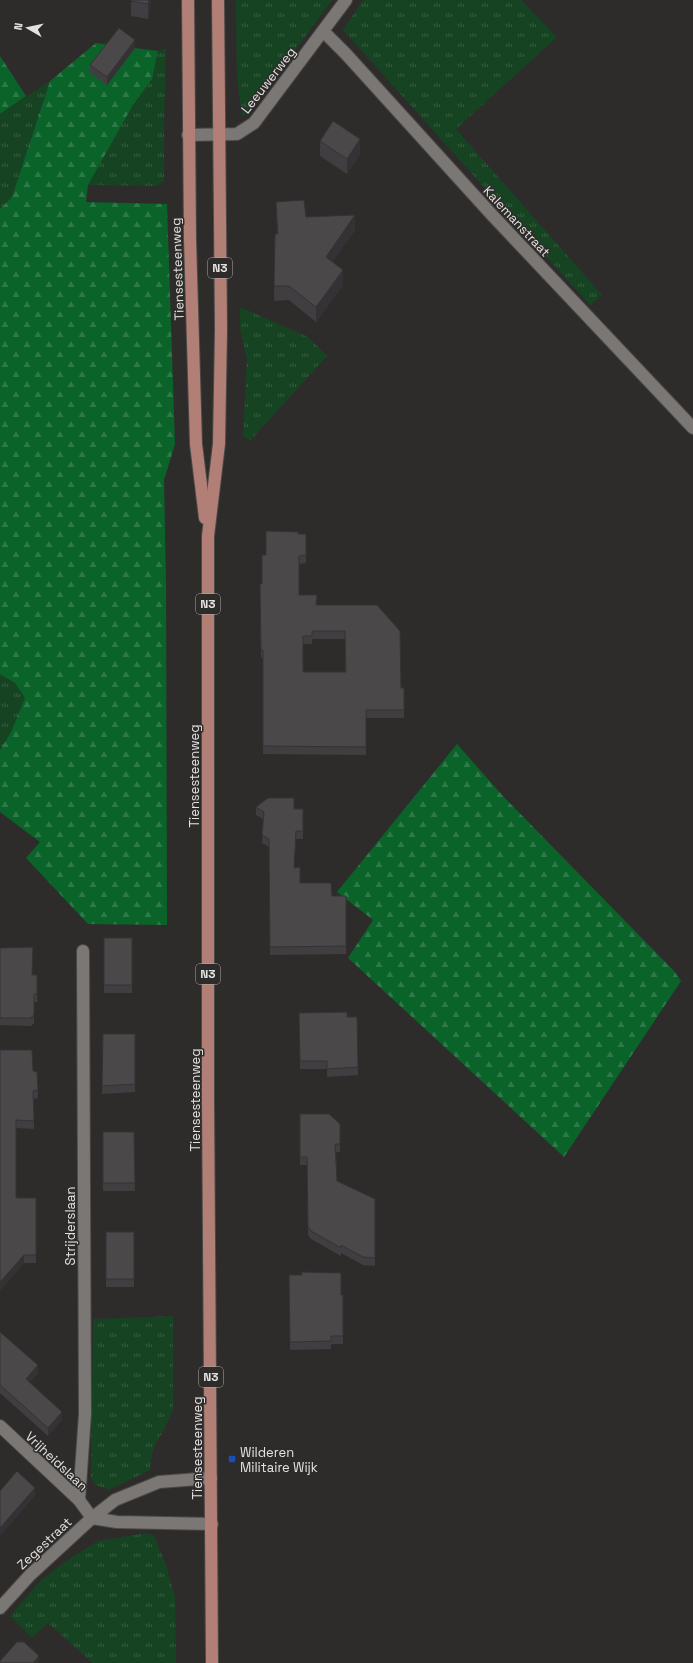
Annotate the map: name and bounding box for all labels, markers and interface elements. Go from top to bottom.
north arrow [8,8,48,48]
text: N [11,22,26,31]
street label: Leeuwerweg [237,44,300,117]
street label: Kalemanstraat [479,182,554,260]
street label: Tiensesteenweg [167,217,188,321]
road number: N3 [208,258,232,278]
road number: N3 [196,594,220,614]
street label: Tiensesteenweg [186,725,203,828]
road number: N3 [196,964,220,984]
street label: Tiensesteenweg [187,1049,204,1152]
street label: Strijderslaan [62,1186,79,1266]
road number: N3 [199,1367,223,1387]
street label: Tiensesteenweg [189,1397,206,1500]
street label: Vrijheidslaan [22,1428,91,1495]
place label: Wilderen Militaire Wijk [240,1444,318,1476]
marker: Wilderen Militaire Wijk [227,1454,237,1464]
street label: Zegestraat [13,1514,75,1573]

